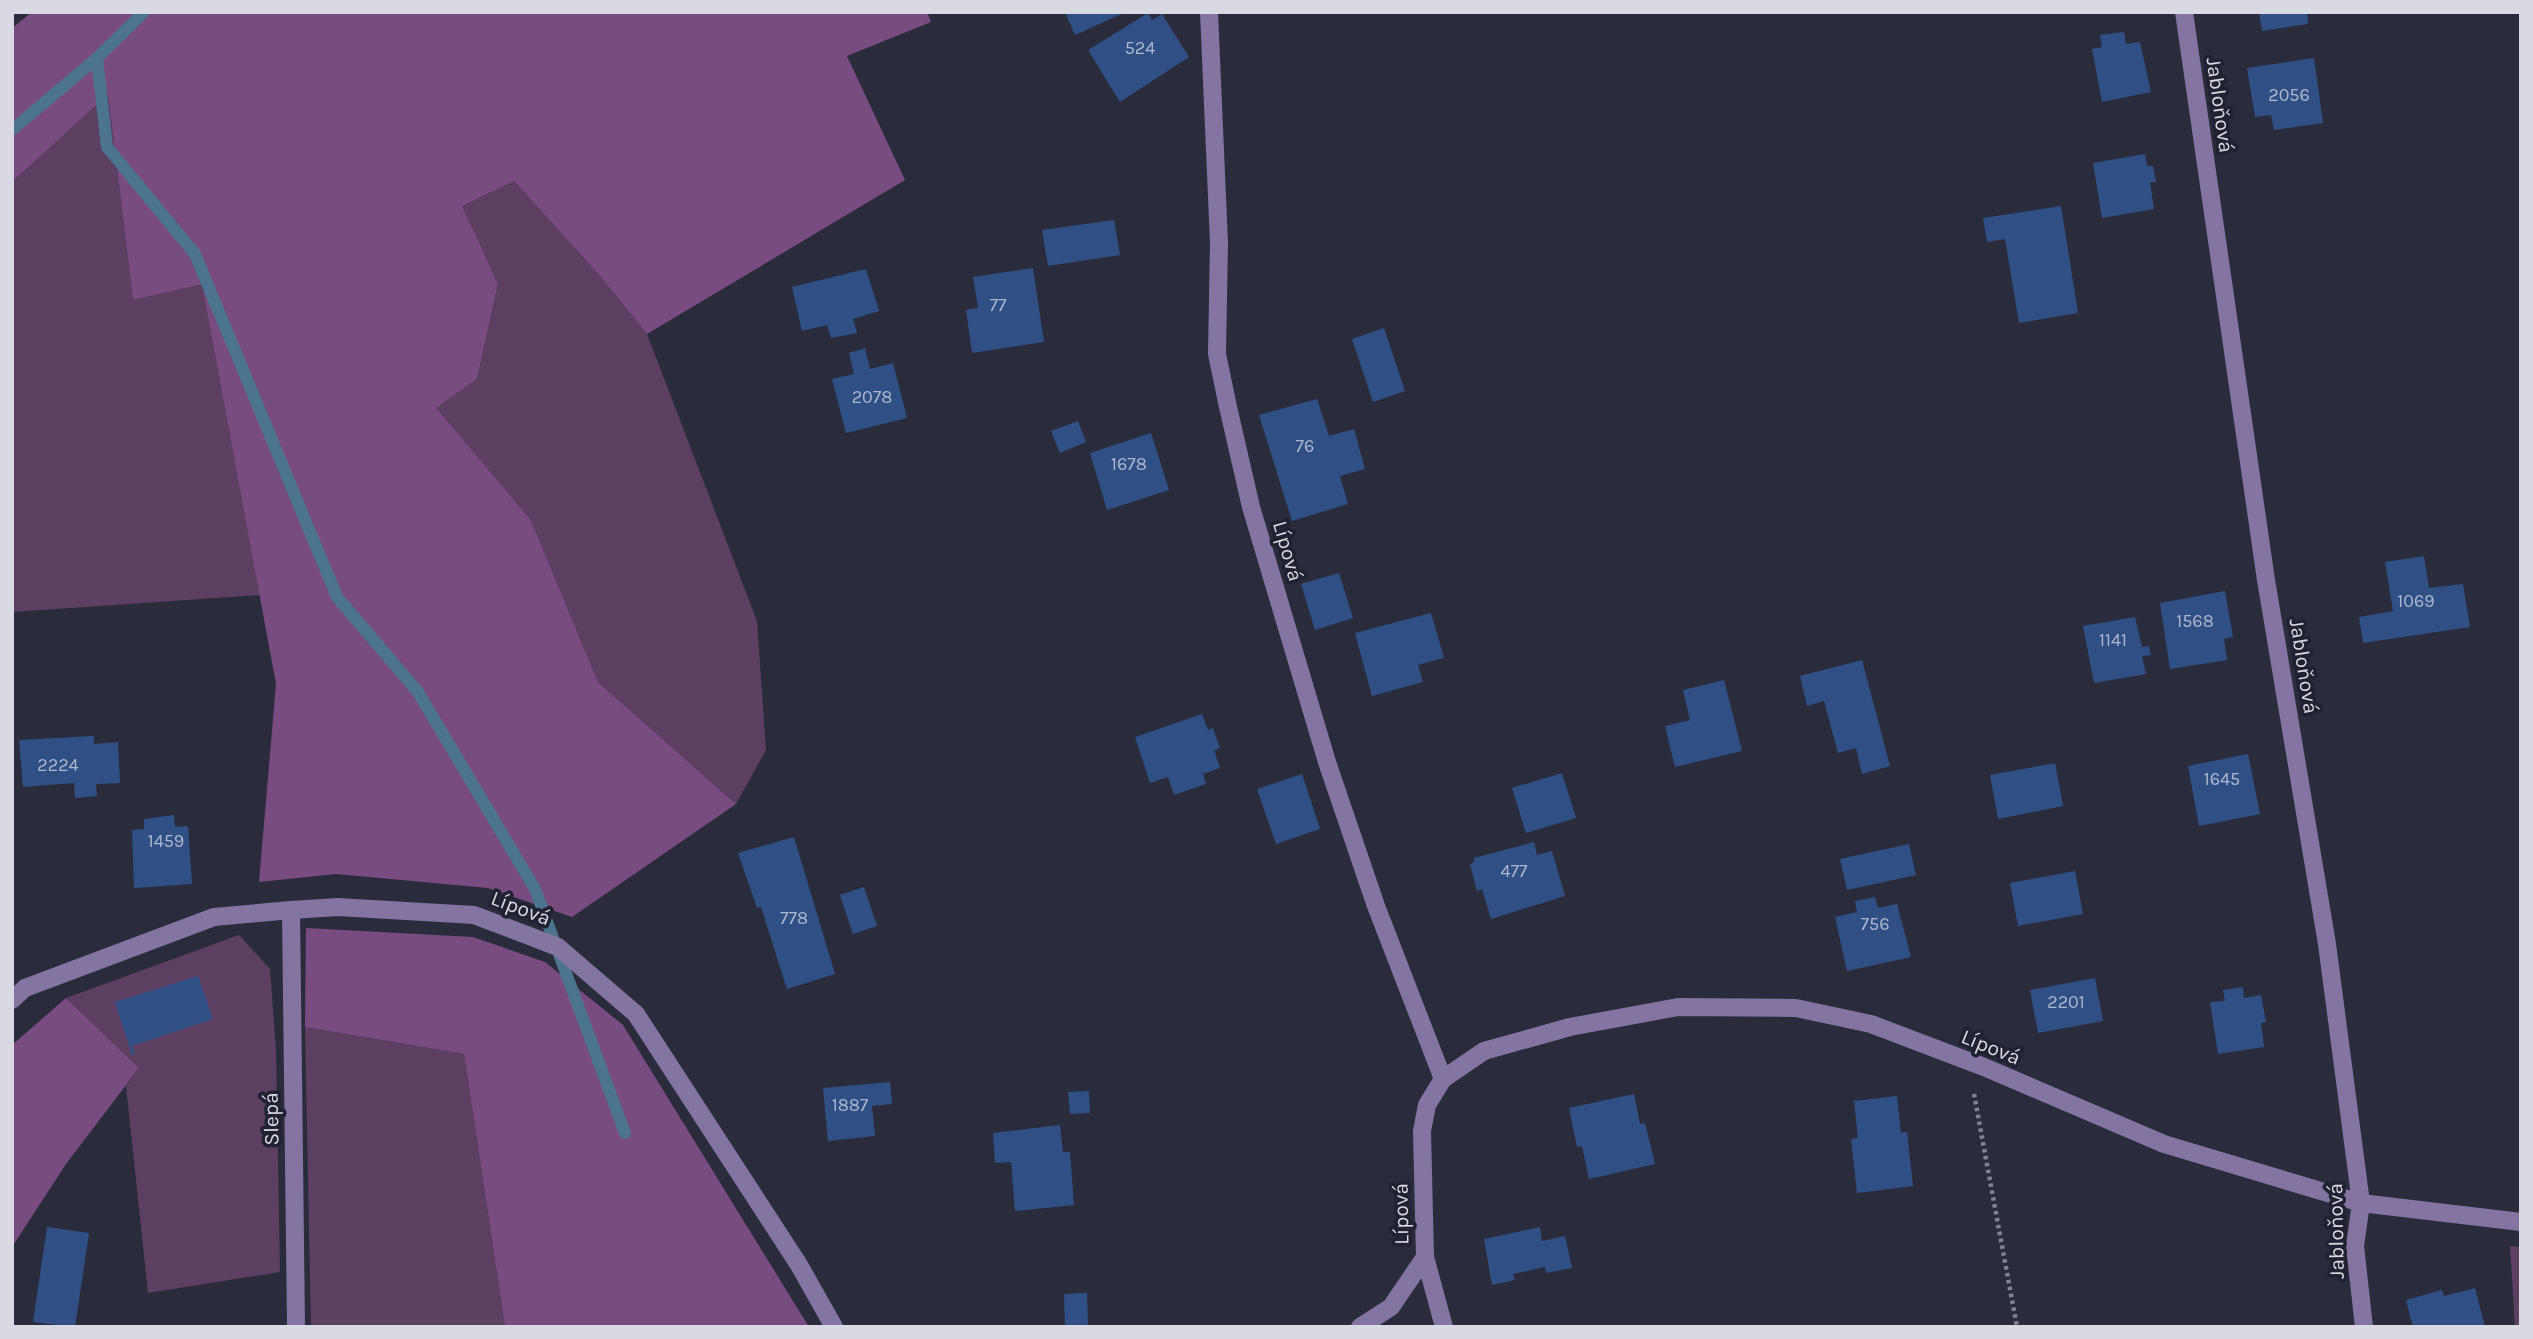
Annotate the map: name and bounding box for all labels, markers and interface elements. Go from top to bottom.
house number: 524 [1125,37,1155,59]
street label: Jabloňová [2201,56,2239,154]
house number: 2056 [2268,84,2310,106]
house number: 77 [990,294,1007,316]
house number: 2078 [852,386,892,408]
house number: 76 [1296,435,1314,457]
house number: 1678 [1111,453,1147,475]
street label: Lípová [1268,518,1308,584]
house number: 1069 [2397,590,2435,612]
house number: 1568 [2176,610,2214,632]
street label: Jabloňová [2285,617,2323,715]
house number: 1141 [2099,629,2127,651]
house number: 2224 [37,754,79,776]
house number: 1645 [2204,768,2240,790]
house number: 1459 [148,830,184,852]
house number: 477 [1501,860,1528,882]
street label: Lípová [488,886,554,930]
house number: 778 [780,907,808,929]
house number: 756 [1861,913,1889,935]
house number: 2201 [2047,991,2085,1013]
street label: Lípová [1958,1024,2024,1070]
street label: Slepá [259,1092,283,1146]
house number: 1887 [832,1094,869,1116]
street label: Lípová [1388,1183,1414,1245]
street label: Jabloňová [2323,1183,2349,1279]

